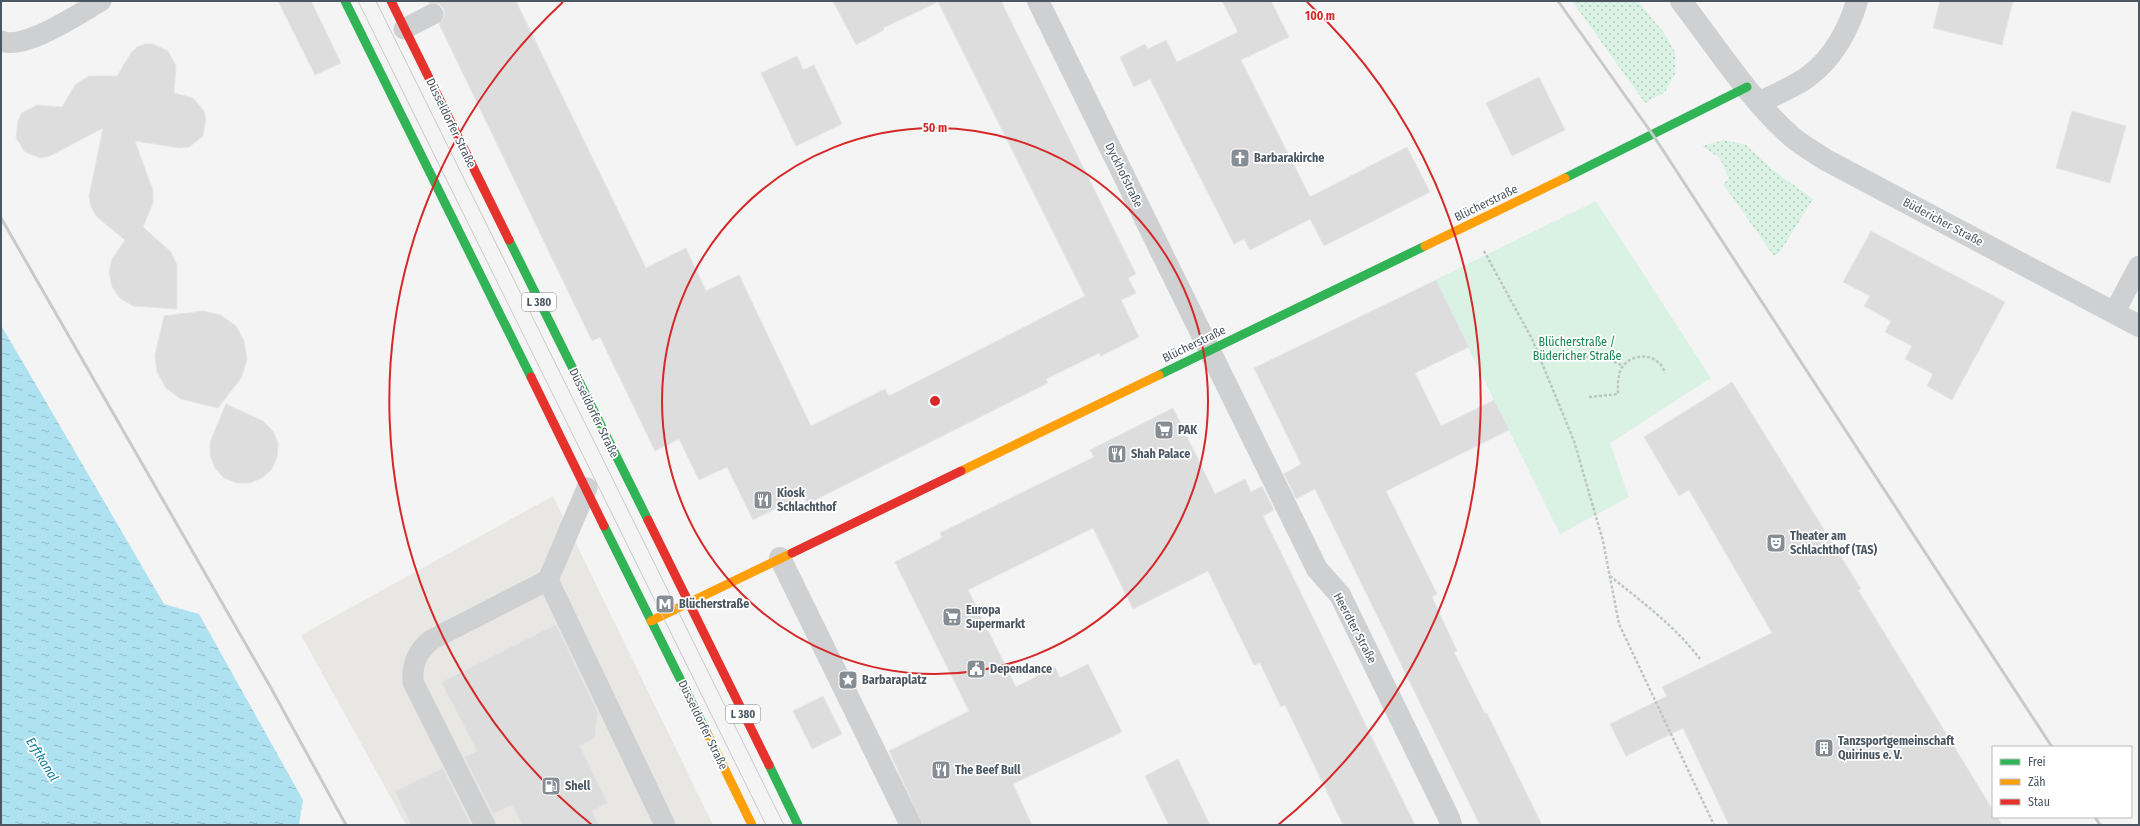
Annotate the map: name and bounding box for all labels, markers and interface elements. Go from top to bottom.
text: 100 m [1305,9,1335,23]
street label: Düsseldorfer Straße [423,76,479,170]
text: 50 m [923,121,947,135]
street label: Dyckhofstraße [1102,140,1146,210]
church icon: Barbarakirche [1229,147,1251,169]
place label: Barbarakirche [1254,151,1324,165]
street label: Blücherstraße [1452,182,1520,224]
street label: Büdericher Straße [1901,195,1986,249]
road number: L 380 [522,293,556,311]
street label: Blücherstraße [1160,323,1228,365]
park label: Blücherstraße / Büdericher Straße [1533,335,1621,363]
street label: Düsseldorfer Straße [566,366,622,460]
centre of rings [928,394,942,408]
supermarket icon: PAK [1153,419,1175,441]
place label: PAK [1178,423,1198,437]
restaurant icon: Shah Palace [1106,443,1128,465]
place label: Shah Palace [1131,447,1190,461]
place label: Kiosk Schlachthof [777,486,837,514]
restaurant icon: Kiosk Schlachthof [752,489,774,511]
place label: Theater am Schlachthof (TAS) [1790,529,1877,557]
theatre icon: Theater am Schlachthof (TAS) [1765,532,1787,554]
street label: Heerdter Straße [1331,590,1380,666]
metro station icon: Blücherstraße [654,593,676,615]
place label: Blücherstraße [679,597,749,611]
place label: Europa Supermarkt [966,603,1026,631]
supermarket icon: Europa Supermarkt [941,606,963,628]
public building icon: Dependance [965,658,987,680]
place label: Dependance [990,662,1052,676]
place icon: Barbaraplatz [837,669,859,691]
place label: Barbaraplatz [862,673,926,687]
street label: Düsseldorfer Straße [675,678,731,772]
road number: L 380 [726,705,760,723]
place label: Tanzsportgemeinschaft Quirinus e. V. [1838,734,1955,762]
water label: Erftkanal [23,735,62,784]
building icon: Tanzsportgemeinschaft Quirinus e. V. [1813,737,1835,759]
legend [1992,746,2132,818]
text: Frei [2028,755,2046,769]
restaurant icon: The Beef Bull [930,759,952,781]
place label: The Beef Bull [955,763,1021,777]
fuel station icon: Shell [540,775,562,797]
text: Zäh [2028,775,2046,789]
place label: Shell [565,779,591,793]
text: Stau [2028,795,2050,809]

